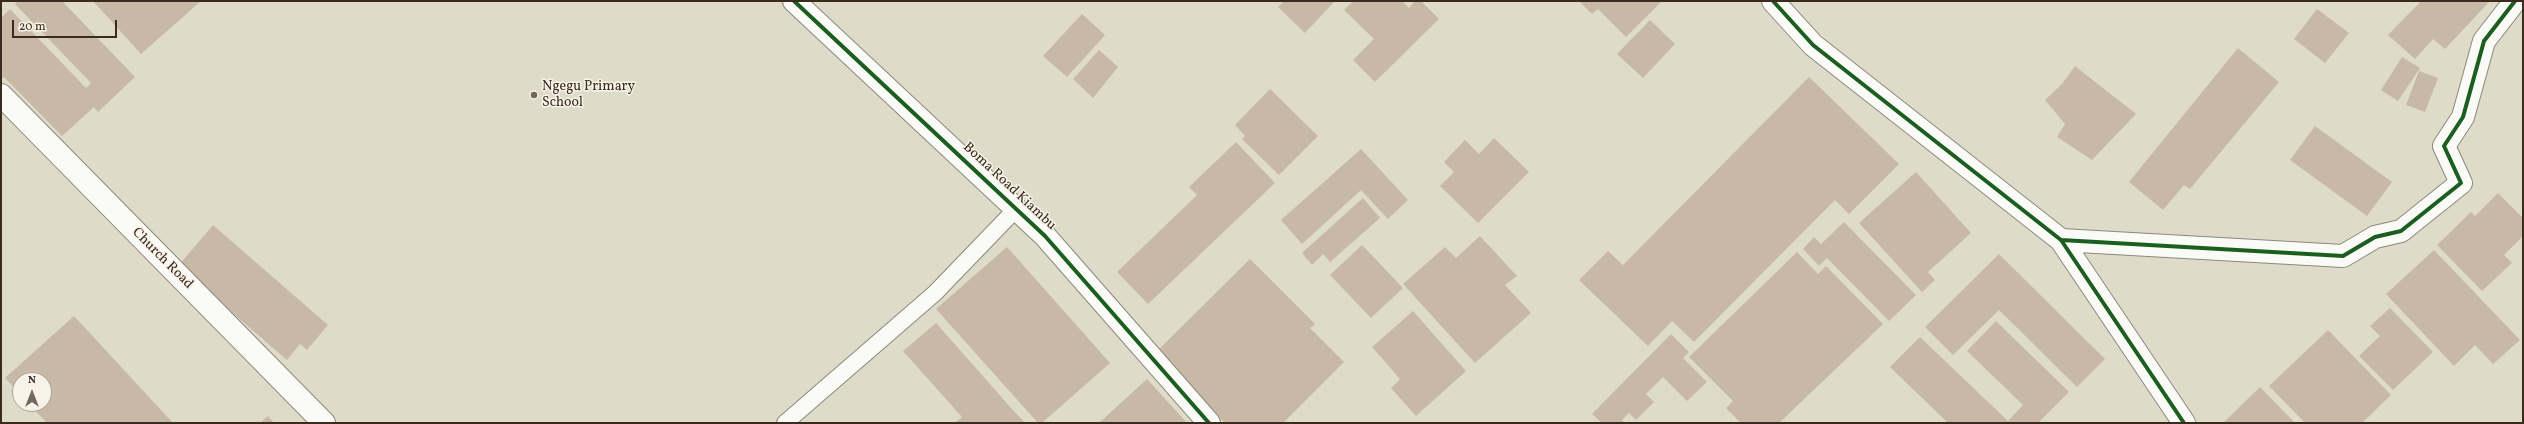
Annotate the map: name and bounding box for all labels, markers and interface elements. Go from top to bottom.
scale bar [14,12,119,38]
text: 20 m [19,19,46,35]
place label: Ngegu Primary School [542,79,635,112]
marker: Ngegu Primary School [529,90,539,100]
street label: Boma Road Kiambu [959,139,1059,235]
street label: Church Road [128,225,196,293]
north arrow [12,372,52,412]
text: N [28,373,36,388]

